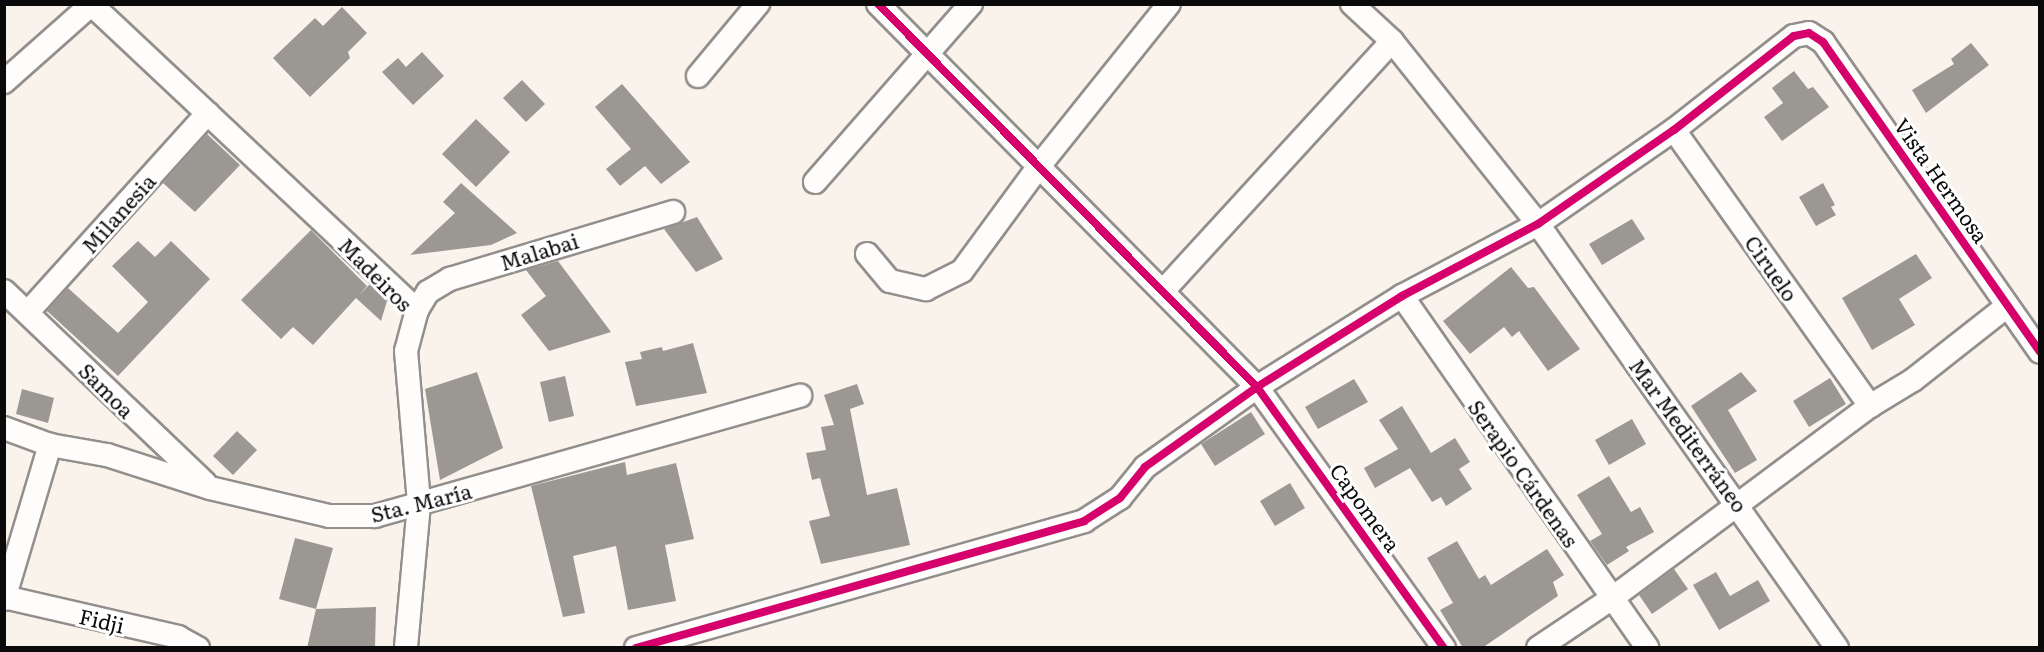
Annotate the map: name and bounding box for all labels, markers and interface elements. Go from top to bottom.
street label: Vista Hermosa [1890,113,1994,247]
street label: Milanesia [76,168,160,258]
street label: Malabai [497,227,581,275]
street label: Ciruelo [1740,230,1804,306]
street label: Madeiros [334,232,418,316]
street label: Mar Mediterráneo [1625,353,1753,517]
street label: Samoa [74,357,140,423]
street label: Serapio Cárdenas [1464,395,1584,551]
street label: Capomera [1326,458,1406,556]
street label: Sta. María [368,477,474,527]
street label: Fidji [77,603,127,637]

